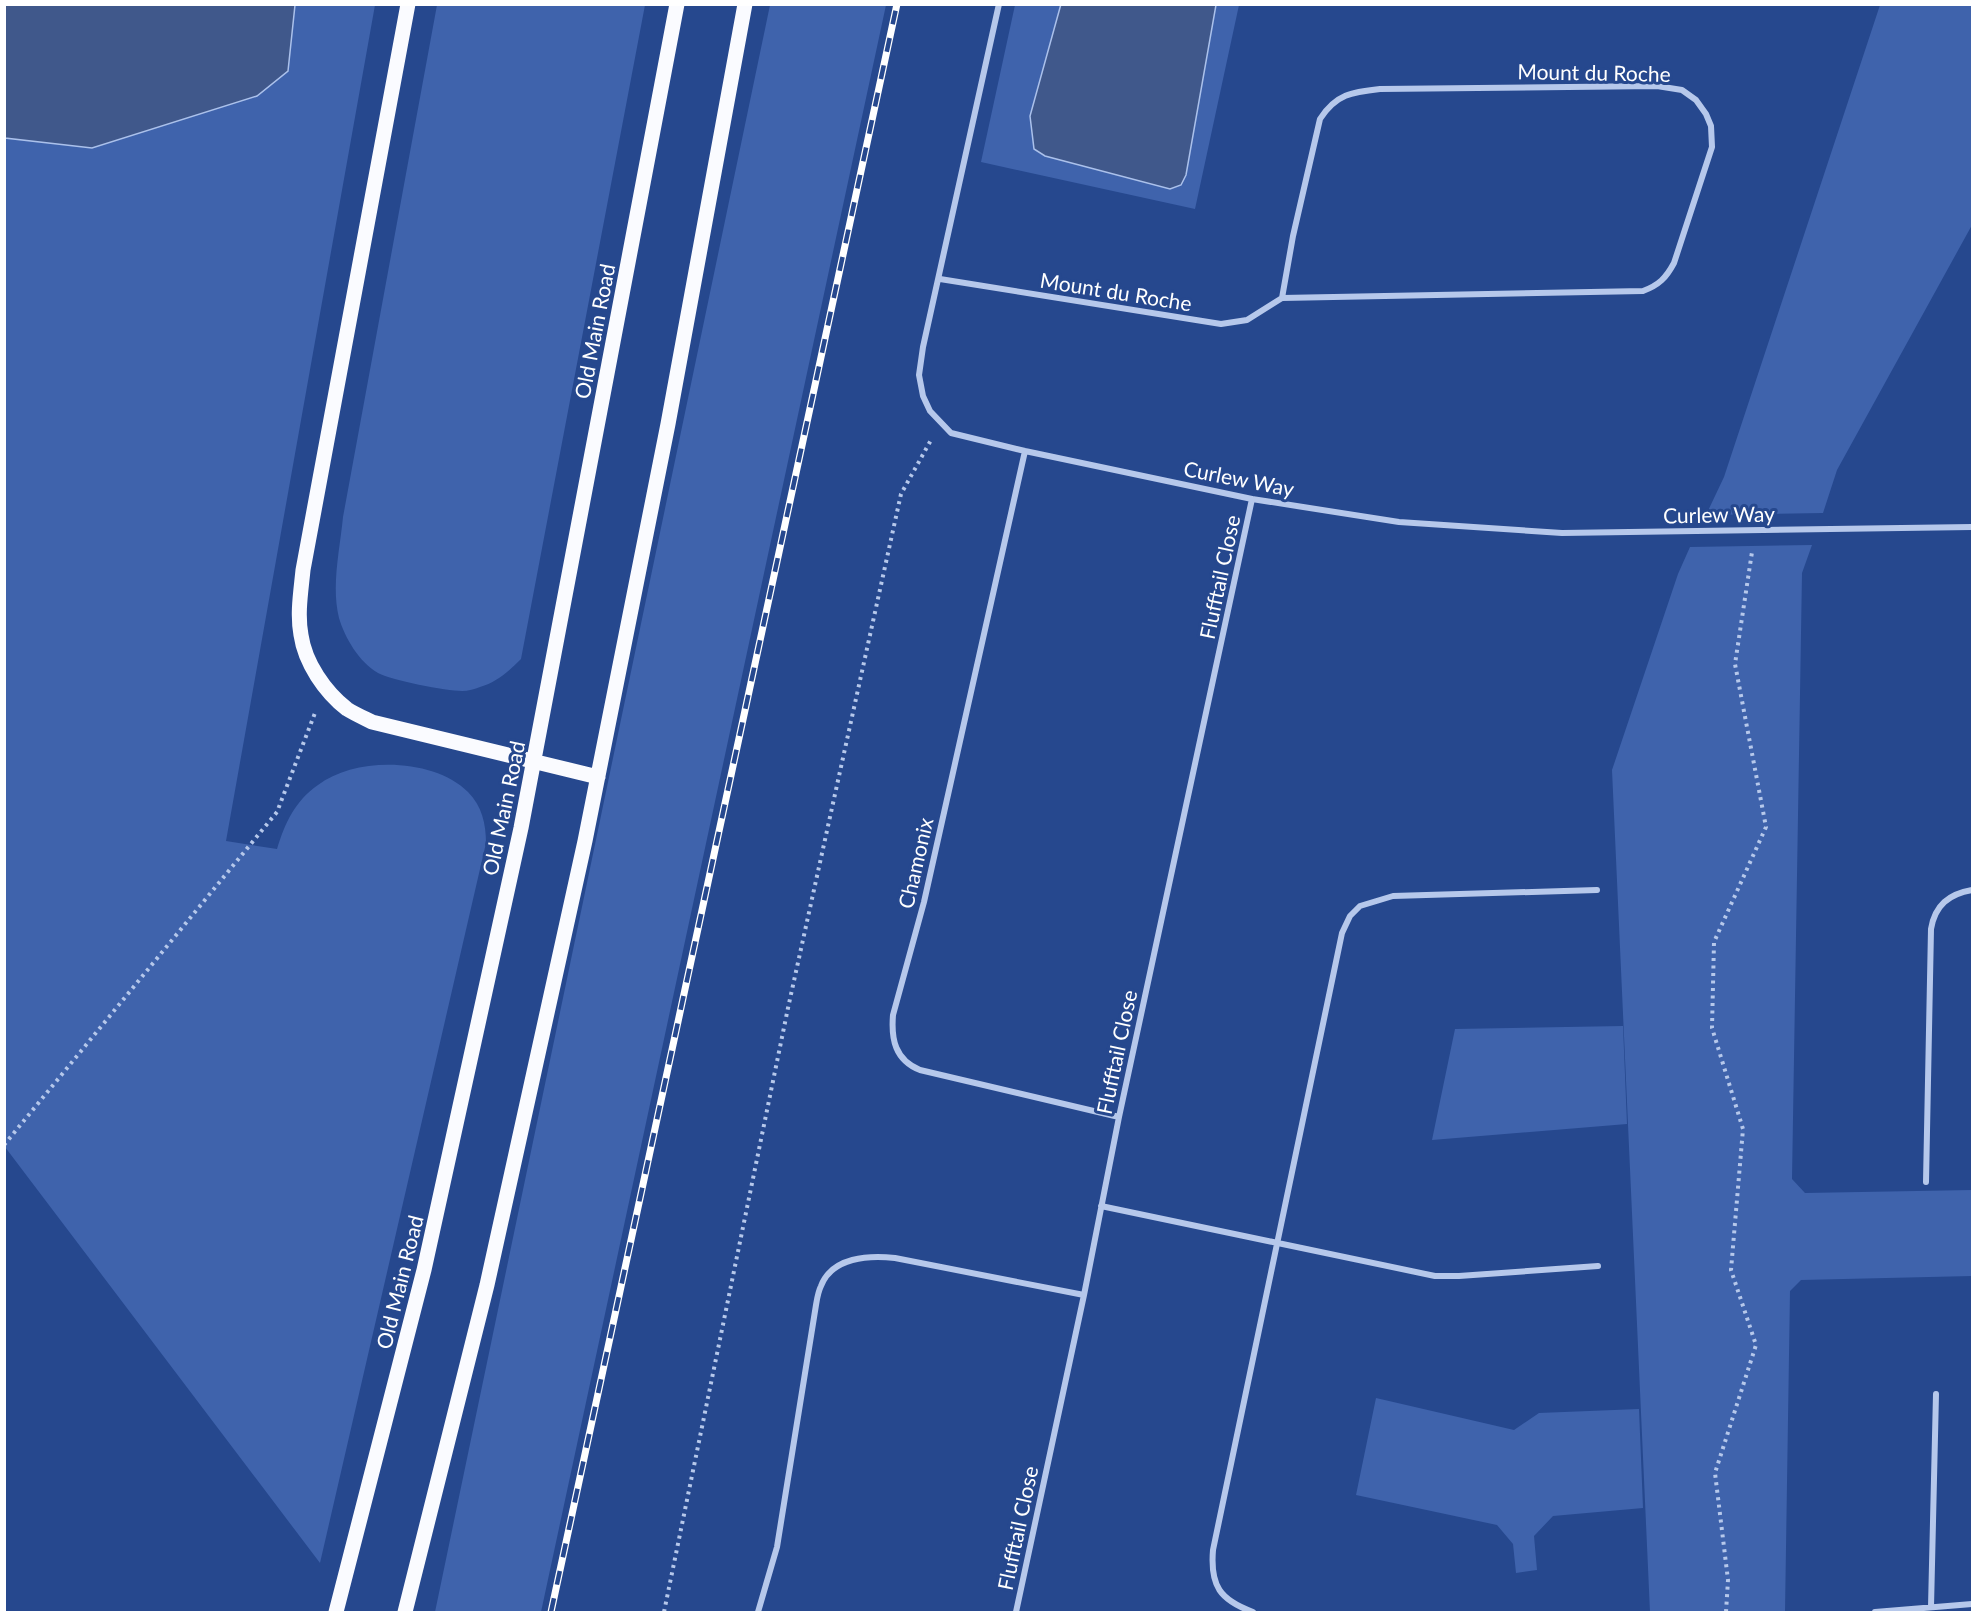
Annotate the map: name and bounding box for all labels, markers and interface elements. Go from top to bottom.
street label: Mount du Roche [1517,58,1671,86]
street label: Old Main Road [569,261,619,401]
street label: Mount du Roche [1038,267,1194,315]
street label: Curlew Way [1182,455,1296,501]
street label: Curlew Way [1663,501,1775,527]
street label: Flufftail Close [1194,513,1244,641]
street label: Old Main Road [477,738,529,878]
street label: Chamonix [892,815,938,911]
street label: Flufftail Close [1091,988,1141,1116]
street label: Old Main Road [370,1212,428,1352]
street label: Flufftail Close [992,1464,1042,1592]

